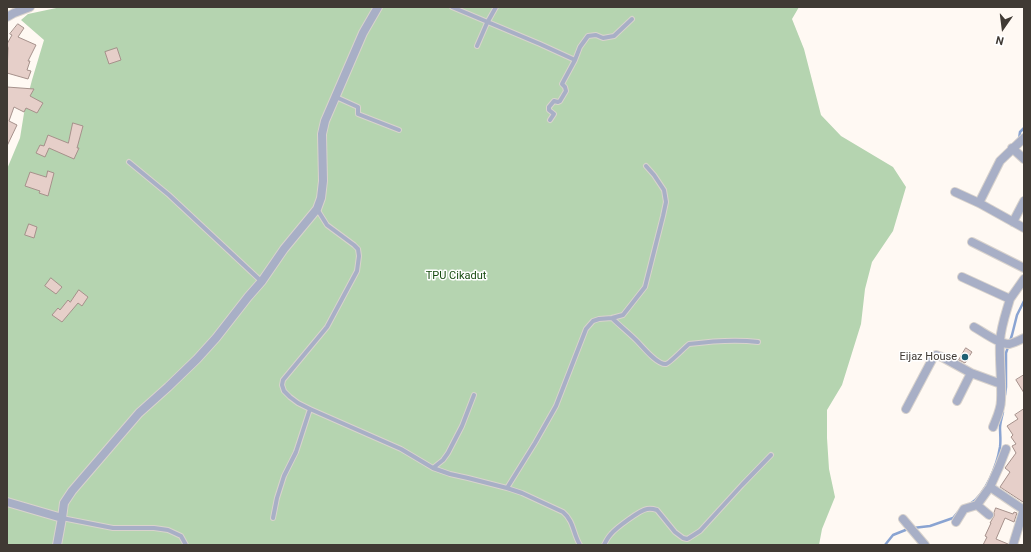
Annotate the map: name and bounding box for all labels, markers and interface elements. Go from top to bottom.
north arrow [983,8,1023,48]
text: N [995,33,1005,47]
park label: TPU Cikadut [426,269,486,283]
place label: Eijaz House [900,350,957,364]
marker: Eijaz House [960,352,970,362]

